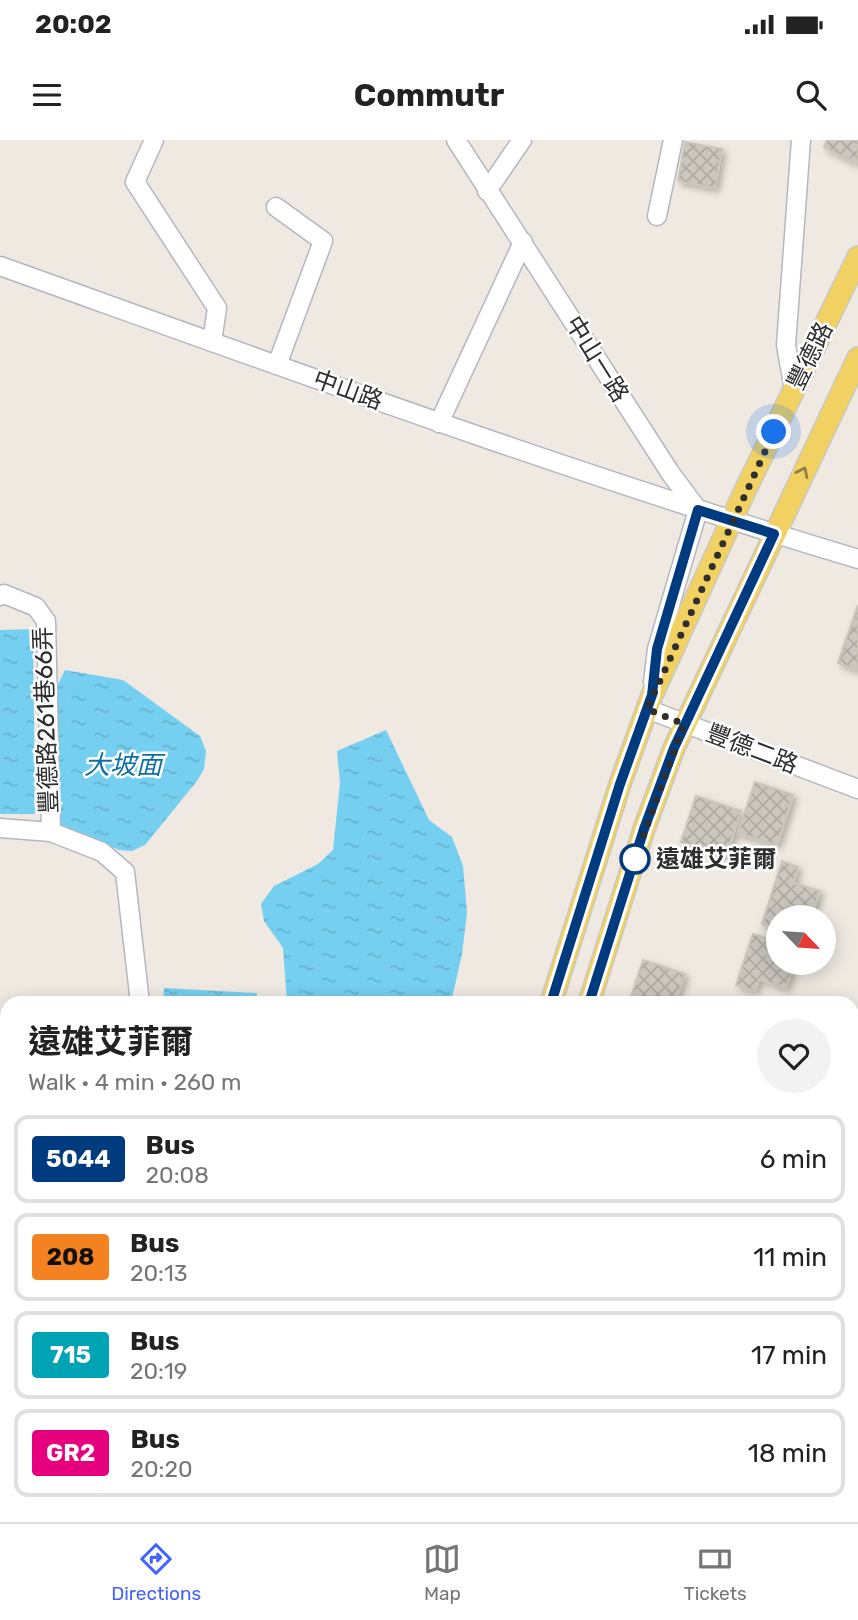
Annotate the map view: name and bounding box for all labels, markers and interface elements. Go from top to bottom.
text: 20:02 [35,9,112,40]
icon: menu [28,76,66,114]
text: Commutr [354,76,504,114]
icon: search [792,76,830,114]
street label: 中山一路 [560,311,634,407]
street label: 豐德路 [782,318,838,394]
street label: 中山路 [309,365,387,415]
your location [756,414,791,449]
one-way arrow [795,467,809,479]
street label: 豐德路261巷66弄 [29,626,63,814]
street label: 豐德二路 [702,719,802,779]
water label: 大坡面 [84,750,166,781]
marker: 遠雄艾菲爾 [620,844,650,874]
place label: 遠雄艾菲爾 [656,845,776,873]
north arrow [766,905,836,975]
map controls [766,905,836,975]
button: heart [757,1019,831,1093]
text: 遠雄艾菲爾 [28,1022,193,1061]
text: Walk · 4 min · 260 m [28,1068,242,1096]
text: Bus [146,1130,195,1161]
text: 6 min [760,1144,827,1175]
text: 5044 [46,1145,111,1173]
text: 20:08 [146,1161,209,1189]
text: Bus [130,1228,179,1259]
text: 11 min [753,1242,827,1273]
text: 208 [46,1243,95,1271]
text: 20:13 [130,1259,188,1287]
text: Bus [130,1326,179,1357]
text: 17 min [751,1340,827,1371]
text: 715 [50,1341,91,1369]
text: 20:19 [130,1357,187,1385]
text: Bus [130,1424,180,1455]
text: 18 min [748,1438,827,1469]
text: GR2 [46,1439,95,1467]
text: 20:20 [130,1455,193,1483]
tab: Directions [111,1540,201,1605]
tab: Map [423,1540,461,1605]
tab: Tickets [684,1540,747,1605]

